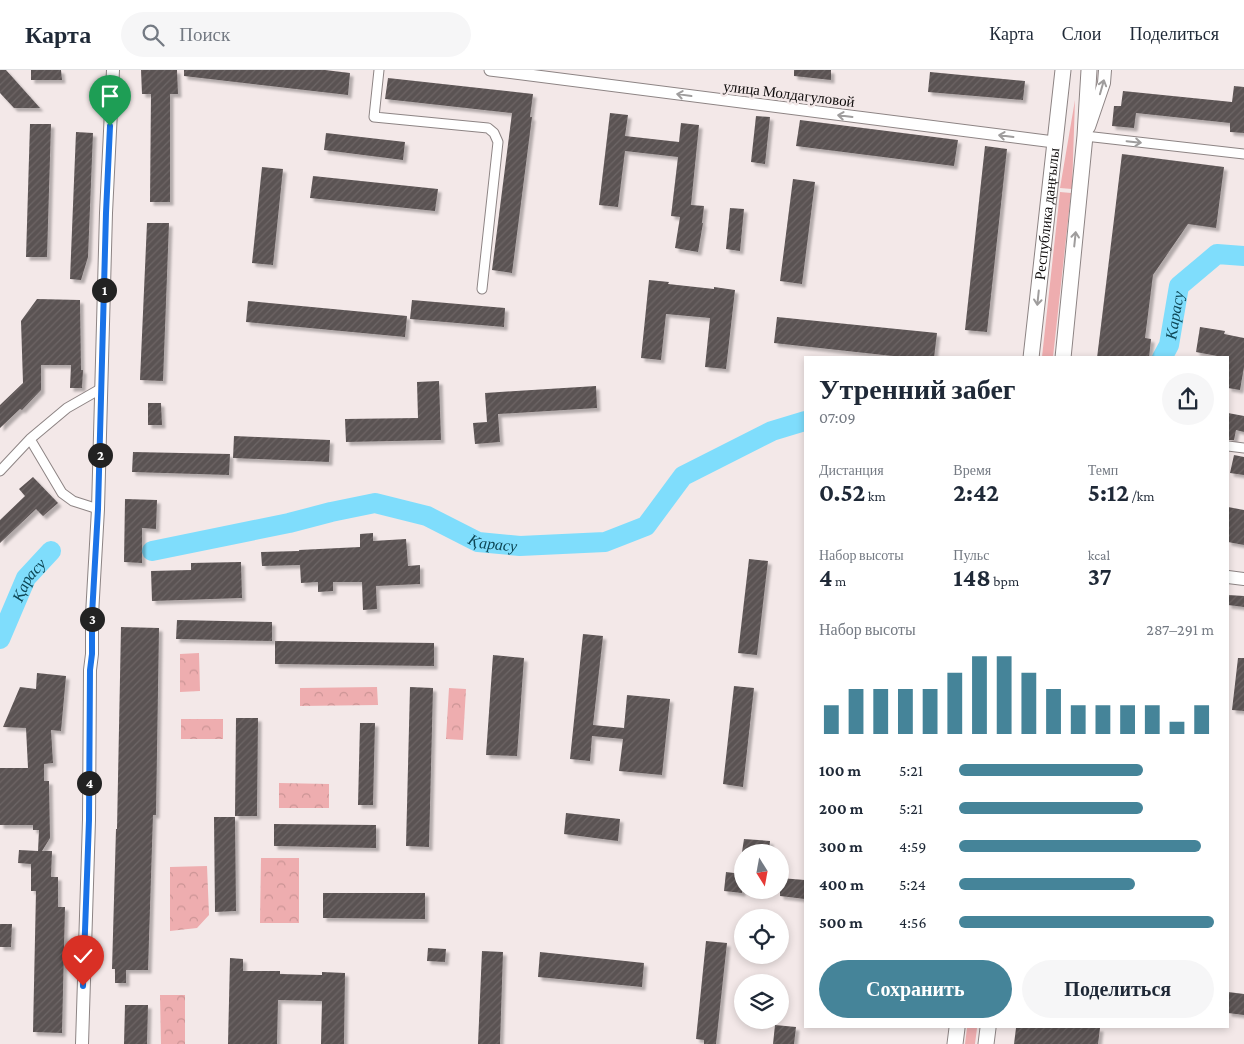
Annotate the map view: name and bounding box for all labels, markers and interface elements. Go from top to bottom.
search box [121,12,471,57]
text: Карта [25,21,91,48]
icon: search [139,21,167,49]
text: Поиск [179,24,230,45]
text: Карта [989,24,1034,44]
text: Слои [1062,24,1101,44]
text: Поделиться [1129,24,1219,44]
pin [89,75,131,126]
street label: улица Молдагуловой [722,78,856,110]
one-way arrow [1098,79,1108,95]
icon: arrive [96,82,124,110]
one-way arrow [676,90,692,100]
one-way arrow [837,111,853,121]
one-way arrow [998,131,1014,141]
one-way arrow [1125,137,1141,147]
street label: Республика даңғылы [1032,147,1062,281]
one-way arrow [1070,232,1080,248]
pin: 1 [92,278,116,302]
text: 1 [102,282,107,298]
water label: Карасу [1161,289,1188,342]
one-way arrow [1033,290,1042,306]
button: share [1162,373,1214,425]
text: Утренний забег [819,374,1016,405]
text: 07:09 [819,409,856,426]
pin: 2 [88,442,112,468]
text: 2 [97,447,104,463]
text: Дистанция [819,462,884,478]
text: Время [953,462,991,478]
text: Темп [1088,462,1118,478]
text: 0.52 [819,479,865,506]
text: 2:42 [953,479,999,506]
text: 5:12 [1088,479,1129,506]
text: km [865,488,886,504]
text: /km [1129,488,1155,504]
water label: Қарасу [464,530,519,555]
text: Набор высоты [819,547,904,563]
text: Пульс [953,547,989,563]
text: kcal [1088,547,1110,563]
water label: Қарасу [8,554,50,605]
text: 37 [1088,563,1112,590]
text: 4 [819,564,832,591]
text: 148 [953,564,991,591]
text: m [832,573,846,589]
text: bpm [991,573,1019,589]
pin: 3 [80,606,104,632]
text: 3 [89,611,96,627]
text: Набор высоты [819,621,916,638]
text: 287–291 m [1146,621,1214,638]
text: 100 m [819,762,861,779]
text: 5:21 [899,762,923,779]
pin: 4 [76,770,102,796]
text: 4 [86,775,93,791]
text: 200 m [819,800,863,817]
text: 5:21 [899,800,923,817]
text: 300 m [819,838,863,855]
text: 4:59 [899,838,926,855]
north arrow [734,844,789,899]
map controls [734,844,789,1029]
text: 400 m [819,876,864,893]
text: 5:24 [899,876,926,893]
button: locate [734,909,789,964]
text: 500 m [819,914,863,931]
text: 4:56 [899,914,927,931]
pin [62,935,104,986]
icon: check [69,942,97,970]
button: Сохранить [819,960,1012,1018]
button: Поделиться [1022,960,1214,1018]
button: layers [734,974,789,1029]

